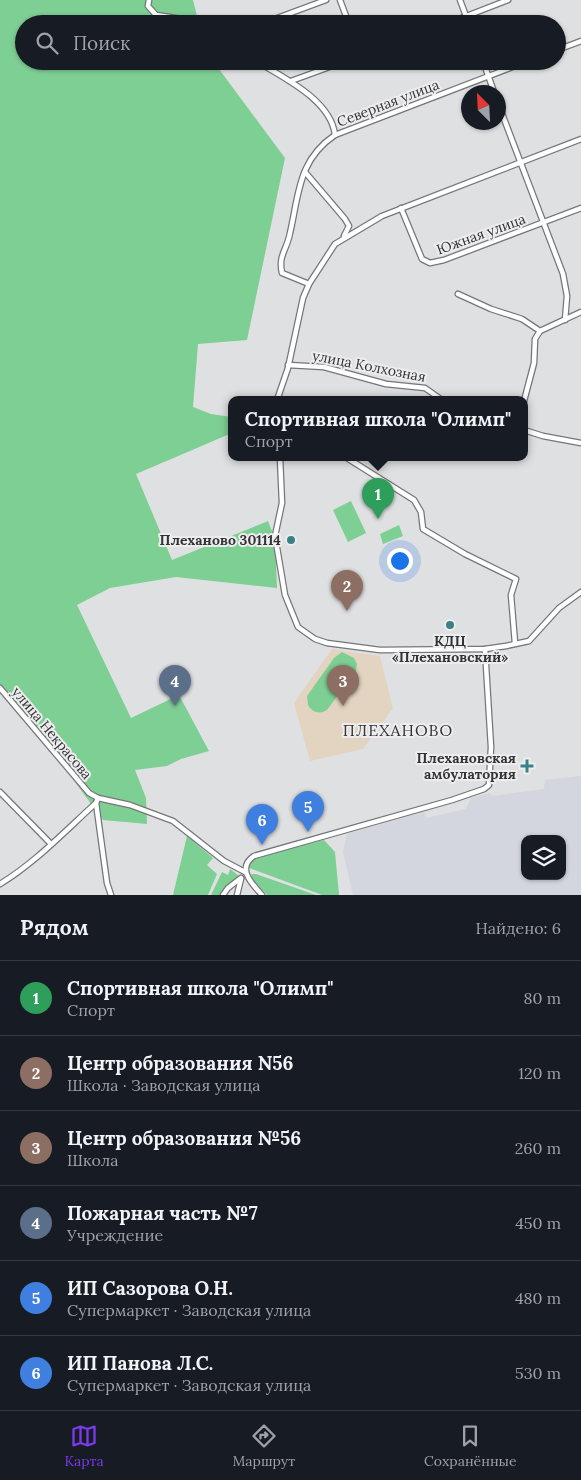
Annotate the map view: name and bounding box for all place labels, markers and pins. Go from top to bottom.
pin: 1 [362,478,394,519]
place label: Плеханово 301114 [160,531,281,549]
marker: Плеханово 301114 [285,534,297,546]
pin: 2 [331,570,363,611]
marker: КДЦ «Плехановский» [444,619,456,631]
place label: КДЦ «Плехановский» [392,632,508,666]
pin: 4 [159,665,191,706]
pin: 3 [327,665,359,706]
place label: Плехановская амбулатория [417,749,516,783]
marker: Плехановская амбулатория [520,759,534,773]
pin: 5 [292,791,324,832]
pin: 6 [246,804,278,845]

